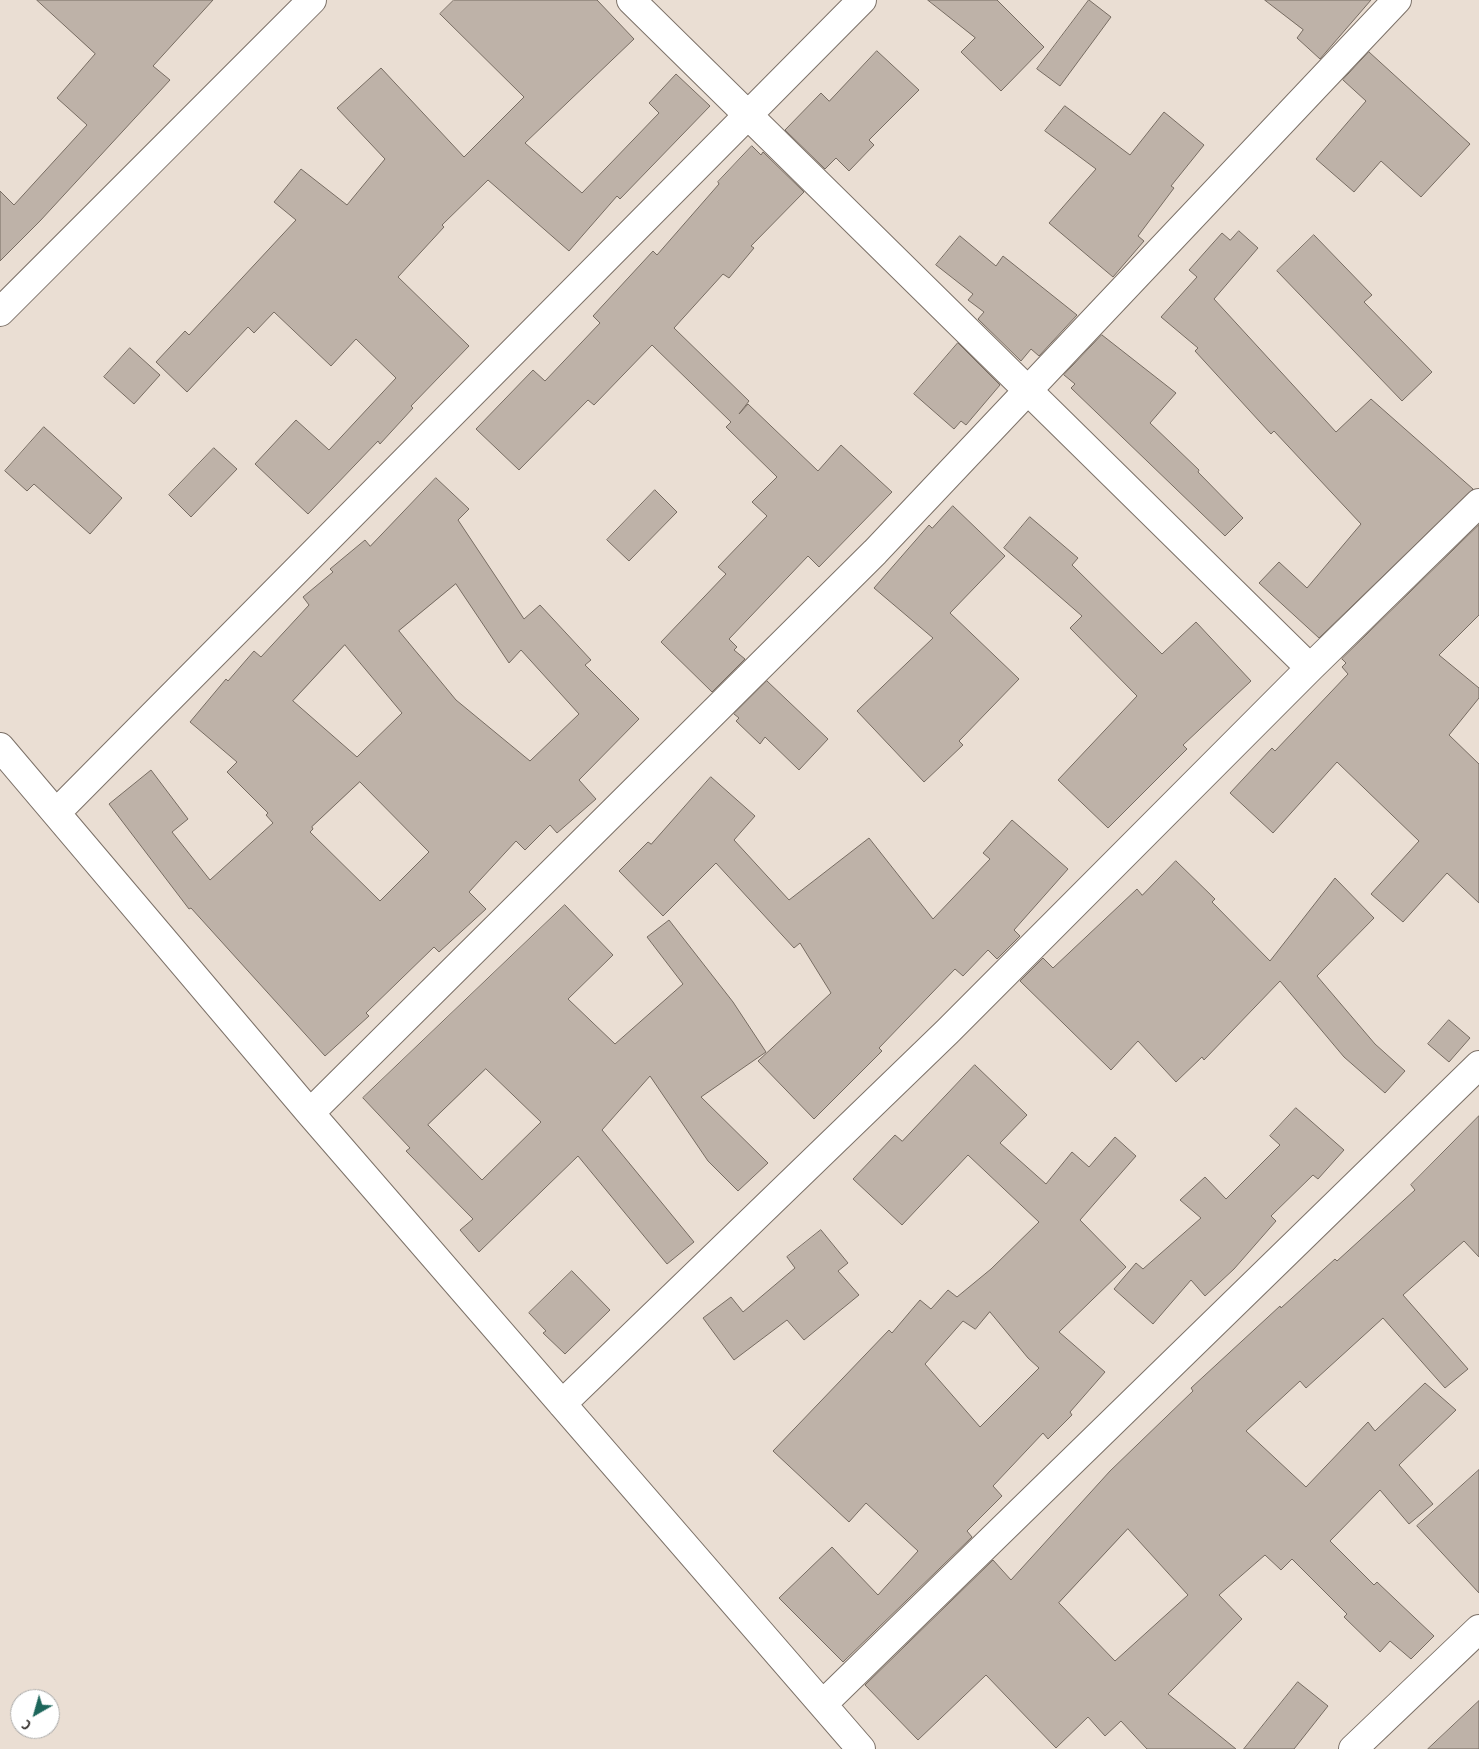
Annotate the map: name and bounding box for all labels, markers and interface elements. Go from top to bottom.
north arrow [10,1689,60,1739]
text: С [18,1716,34,1734]

